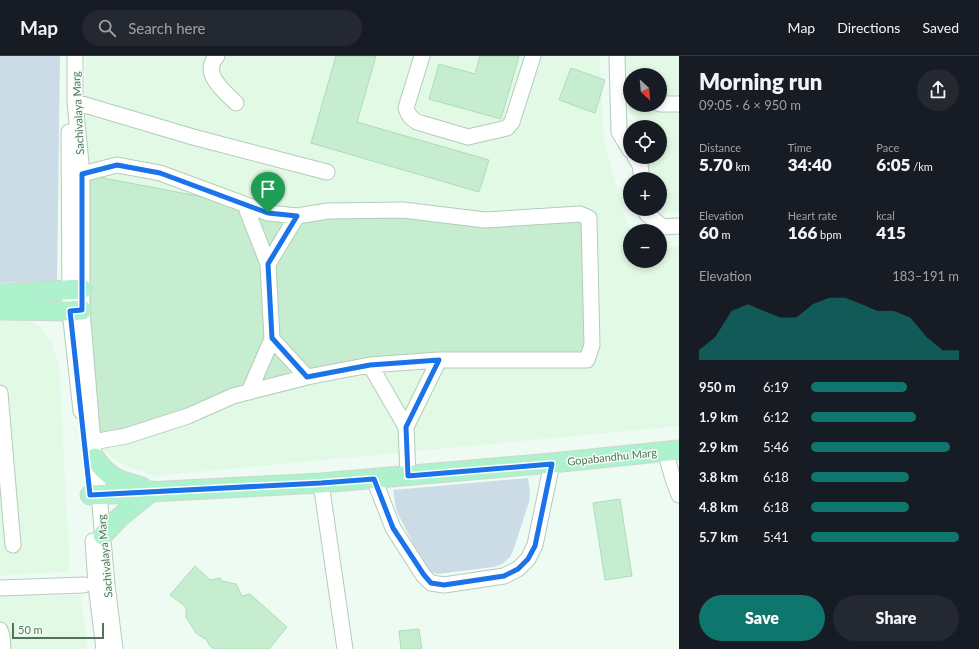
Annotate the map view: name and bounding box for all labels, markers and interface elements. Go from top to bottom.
search box [82,10,362,46]
text: Map [20,16,58,39]
icon: search [96,17,118,39]
text: Search here [128,19,206,37]
text: Map [788,19,815,36]
text: Directions [837,19,900,36]
text: Saved [922,19,959,36]
north arrow [623,68,667,112]
map controls [623,68,667,268]
text: Morning run [699,68,822,95]
button: share [917,69,959,111]
street label: Sachivalaya Marg [69,71,86,155]
text: 09:05 · 6 × 950 m [699,97,801,113]
button: locate [623,120,667,164]
text: Distance [699,141,741,154]
text: Time [788,141,812,154]
text: Pace [876,141,899,154]
text: 5.70 [699,154,733,175]
text: 34:40 [788,154,832,175]
text: 6:05 [876,154,910,175]
text: km [733,160,750,173]
text: /km [910,160,933,173]
pin [251,172,285,213]
button: + [623,172,667,216]
icon: arrive [257,178,279,200]
text: Elevation [699,209,744,222]
text: Heart rate [788,209,837,222]
text: kcal [876,209,895,222]
text: 60 [699,222,719,243]
text: 166 [788,222,817,243]
text: 415 [876,222,906,243]
button: − [623,224,667,268]
text: m [719,228,731,241]
text: bpm [817,228,841,241]
text: Elevation [699,268,752,284]
text: 183–191 m [892,268,959,284]
text: 950 m [699,379,736,395]
text: 6:19 [763,379,789,395]
text: 1.9 km [699,409,738,425]
text: 6:12 [763,409,789,425]
text: 2.9 km [699,439,738,455]
text: 5:46 [763,439,789,455]
street label: Gopabandhu Marg [567,445,658,468]
text: 3.8 km [699,469,738,485]
text: 6:18 [763,469,789,485]
text: 4.8 km [699,499,738,515]
text: 6:18 [763,499,789,515]
street label: Sachivalaya Marg [94,514,115,598]
text: 5.7 km [699,529,738,545]
text: 5:41 [763,529,789,545]
button: Save [699,595,825,641]
button: Share [833,595,959,641]
scale bar [12,621,104,640]
text: 50 m [18,623,43,636]

